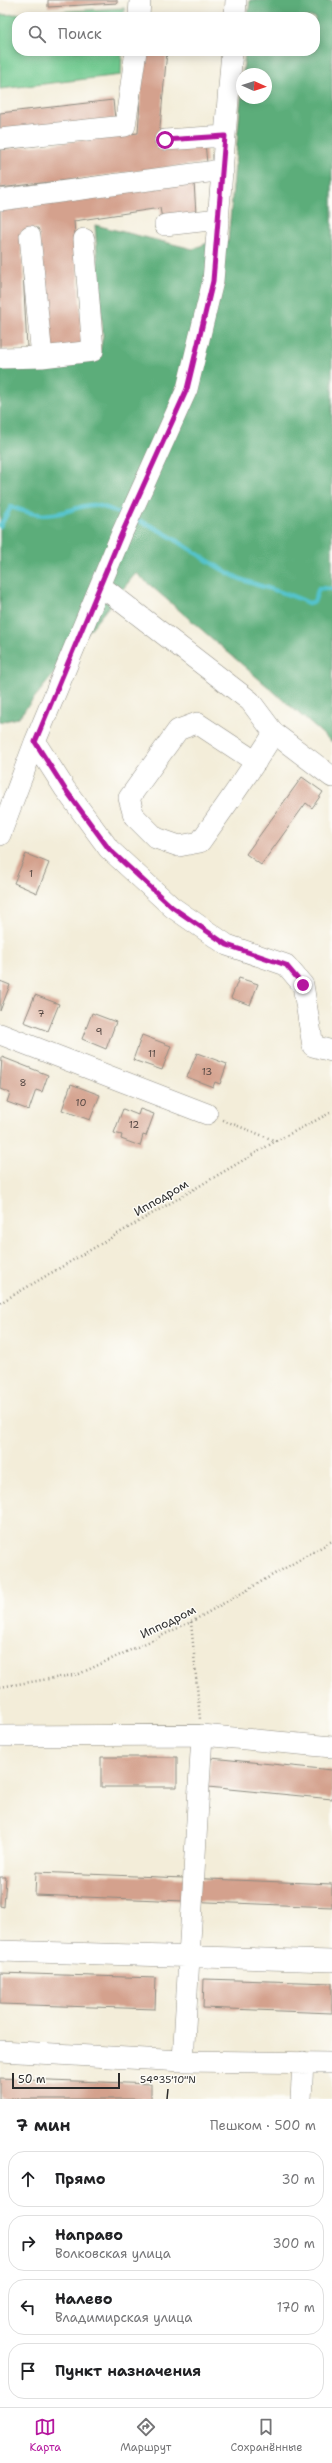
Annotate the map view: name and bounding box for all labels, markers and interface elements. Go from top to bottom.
search box [12,12,320,56]
icon: search [26,23,48,45]
text: Поиск [58,24,102,44]
north arrow [236,68,272,104]
route start [156,131,174,149]
house number: 1 [29,867,33,880]
route end [294,976,312,994]
house number: 7 [38,1007,45,1020]
house number: 9 [96,1025,103,1038]
house number: 11 [148,1047,156,1060]
house number: 13 [202,1065,212,1078]
house number: 8 [20,1076,27,1089]
house number: 10 [76,1096,86,1109]
house number: 12 [129,1118,139,1131]
street label: Ипподром [131,1176,191,1220]
street label: Ипподром [137,1602,199,1642]
scale bar [12,2071,120,2090]
text: 50 m [18,2072,46,2087]
text: 54°35'10"N [140,2073,196,2086]
text: 7 мин [16,2114,71,2136]
text: Пешком · 500 m [210,2117,316,2134]
icon: ahead [17,2168,39,2190]
text: Прямо [55,2169,105,2189]
text: 30 m [281,2171,315,2188]
text: Направо [55,2225,123,2245]
icon: right [17,2232,39,2254]
text: 300 m [272,2235,315,2252]
text: Волковская улица [55,2245,171,2262]
text: Налево [55,2289,113,2309]
icon: left [17,2296,39,2318]
text: 170 m [277,2299,315,2316]
text: Владимирская улица [55,2309,192,2326]
icon: arrive [17,2360,39,2382]
text: Пункт назначения [55,2361,201,2381]
tab: Карта [30,2416,61,2455]
tab: Маршрут [120,2416,171,2455]
tab: Сохранённые [231,2416,302,2455]

